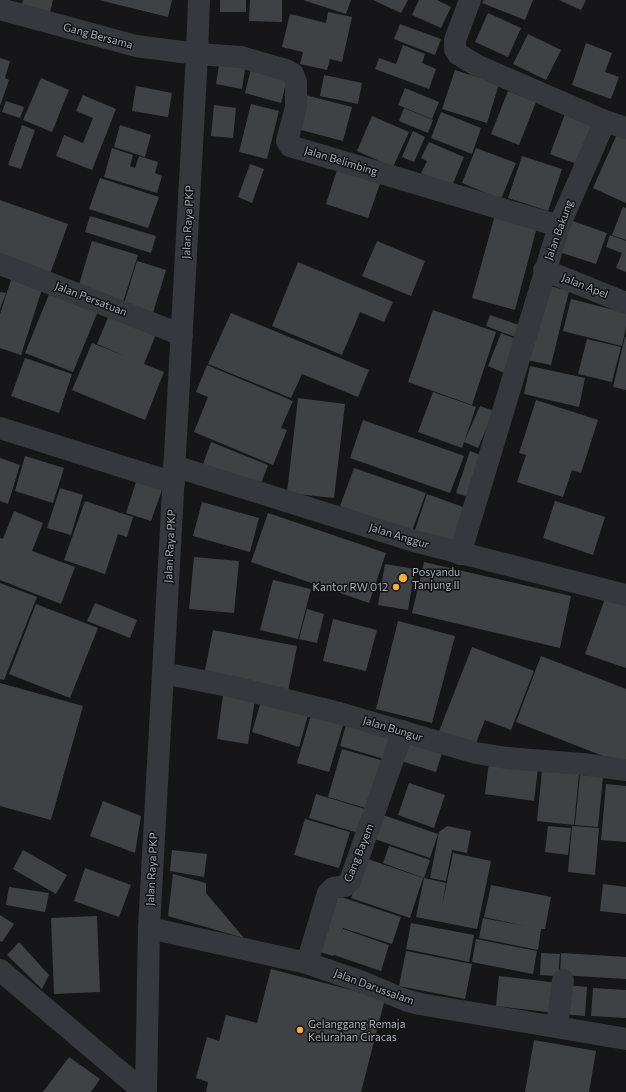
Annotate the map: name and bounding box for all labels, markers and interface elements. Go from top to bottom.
street label: Gang Bersama [62,20,134,52]
street label: Jalan Belimbing [303,144,379,178]
street label: Jalan Raya PKP [179,185,197,259]
street label: Jalan Bakung [542,198,576,262]
street label: Jalan Apel [560,271,610,301]
street label: Jalan Persatuan [53,279,129,319]
street label: Jalan Raya PKP [161,509,179,583]
street label: Jalan Anggur [367,521,431,551]
place label: Posyandu Tanjung II [412,565,460,591]
marker: Posyandu Tanjung II [397,572,409,584]
place label: Kantor RW 012 [313,580,388,594]
marker: Kantor RW 012 [391,582,401,592]
street label: Jalan Bungur [361,714,425,744]
street label: Gang Bayem [341,822,377,884]
street label: Jalan Raya PKP [143,832,161,906]
street label: Jalan Darussalam [332,966,416,1008]
place label: Gelanggang Remaja Kelurahan Ciracas [308,1017,405,1043]
marker: Gelanggang Remaja Kelurahan Ciracas [295,1025,305,1035]

